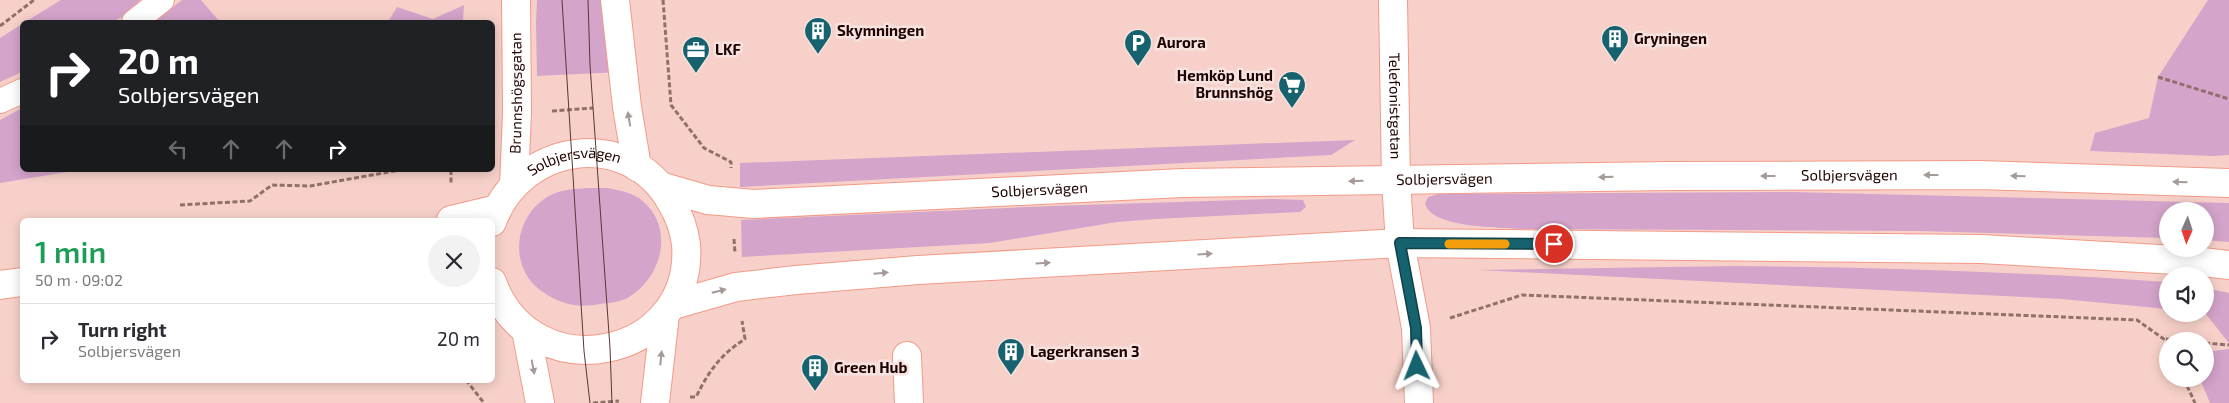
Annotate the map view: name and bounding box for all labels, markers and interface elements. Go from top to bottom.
building icon: Skymningen [803,16,833,55]
place label: Skymningen [837,21,924,40]
building icon: Gryningen [1600,24,1630,63]
parking icon: Aurora [1123,28,1153,67]
place label: Gryningen [1634,29,1707,48]
street label: Brunnshögsgatan [505,32,525,154]
place label: Aurora [1157,33,1206,51]
office icon: LKF [681,35,711,74]
text: 20 m [118,39,199,81]
icon: right [35,40,100,105]
place label: LKF [715,40,741,58]
street label: Telefonistgatan [1386,52,1406,160]
place label: Hemköp Lund Brunnshög [1177,66,1273,101]
supermarket icon: Hemköp Lund Brunnshög [1277,70,1307,109]
text: Solbjersvägen [118,81,260,107]
one-way arrow [625,110,633,126]
icon: left [164,135,192,163]
icon: ahead [217,135,245,163]
icon: ahead [270,135,298,163]
icon: right [323,135,351,163]
street label: Solbjersvägen [523,143,624,179]
street label: Solbjersvägen [1801,165,1898,184]
street label: Solbjersvägen [1396,169,1493,188]
one-way arrow [1922,171,1938,179]
one-way arrow [1760,172,1776,180]
one-way arrow [2010,172,2026,180]
one-way arrow [1597,173,1613,181]
one-way arrow [1348,177,1364,185]
street label: Solbjersvägen [991,178,1088,200]
one-way arrow [2172,178,2188,186]
north arrow [2159,202,2214,258]
map controls [2159,202,2214,387]
pin [1533,223,1575,265]
icon: arrive [1540,230,1568,258]
text: 1 min [35,233,106,269]
button: close [428,235,480,287]
one-way arrow [1197,249,1213,257]
one-way arrow [1035,258,1051,266]
button: sound [2159,267,2214,322]
one-way arrow [873,268,889,276]
text: 50 m · 09:02 [35,270,123,289]
one-way arrow [712,287,727,295]
text: Turn right [78,318,166,341]
icon: right [35,325,63,353]
text: 20 m [437,327,480,350]
button: search [2159,332,2214,387]
building icon: Lagerkransen 3 [996,337,1026,376]
position arrow [1390,339,1442,391]
text: Solbjersvägen [78,341,181,360]
place label: Lagerkransen 3 [1030,342,1140,360]
one-way arrow [657,350,665,366]
building icon: Green Hub [800,353,830,392]
place label: Green Hub [834,358,907,376]
one-way arrow [529,359,537,375]

